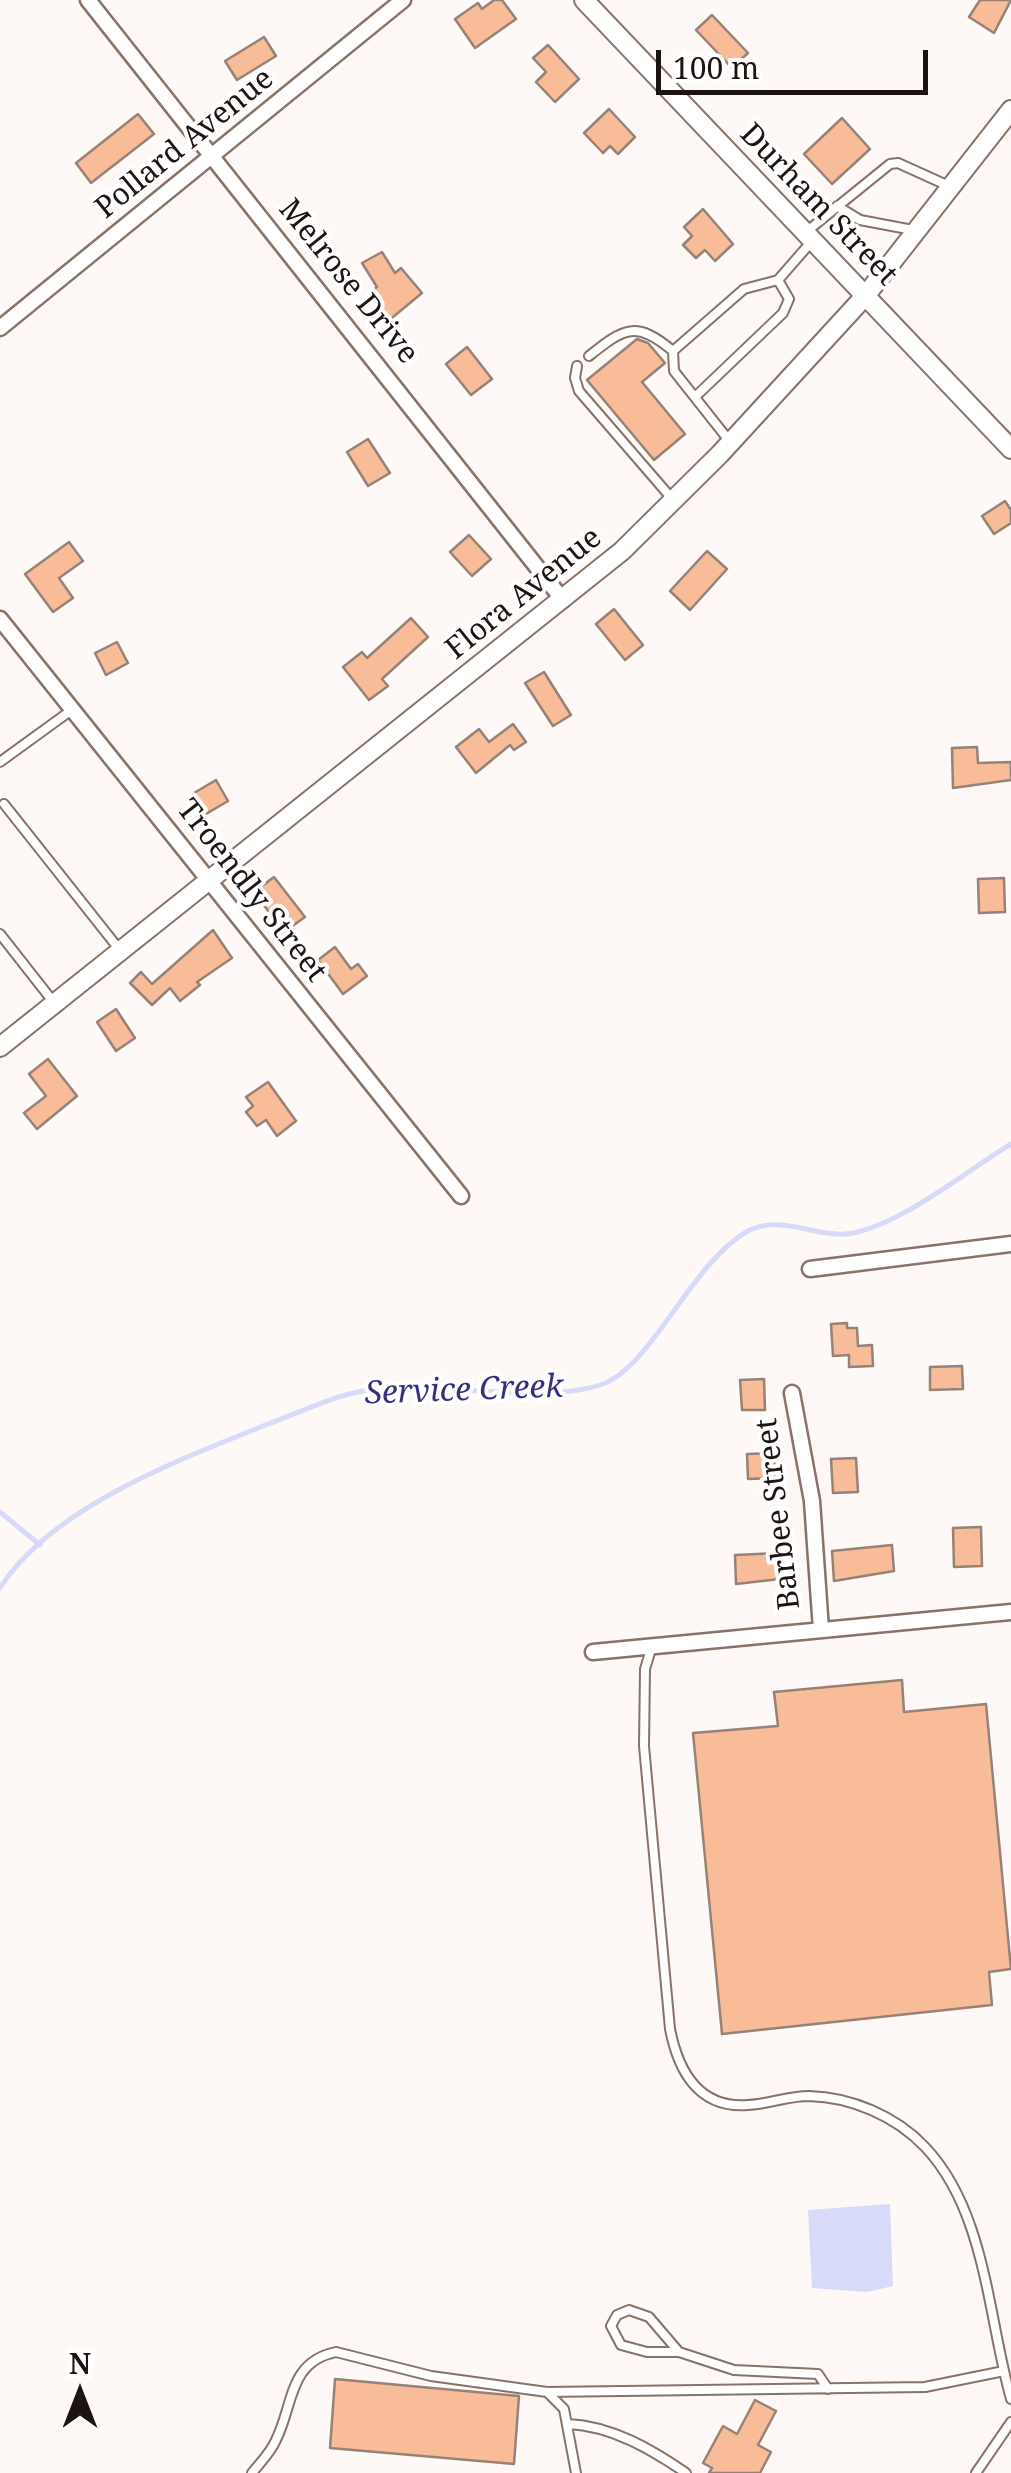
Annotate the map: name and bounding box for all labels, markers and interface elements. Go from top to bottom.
scale bar [661,30,934,92]
text: 100 m [673,47,759,88]
street label: Pollard Avenue [89,61,281,227]
street label: Durham Street [732,117,904,293]
street label: Melrose Drive [271,192,425,372]
street label: Flora Avenue [439,520,609,668]
street label: Troendly Street [169,793,333,989]
water label: Service Creek [364,1368,564,1414]
street label: Barbee Street [749,1416,809,1612]
north arrow [30,2343,130,2443]
text: N [69,2344,91,2382]

